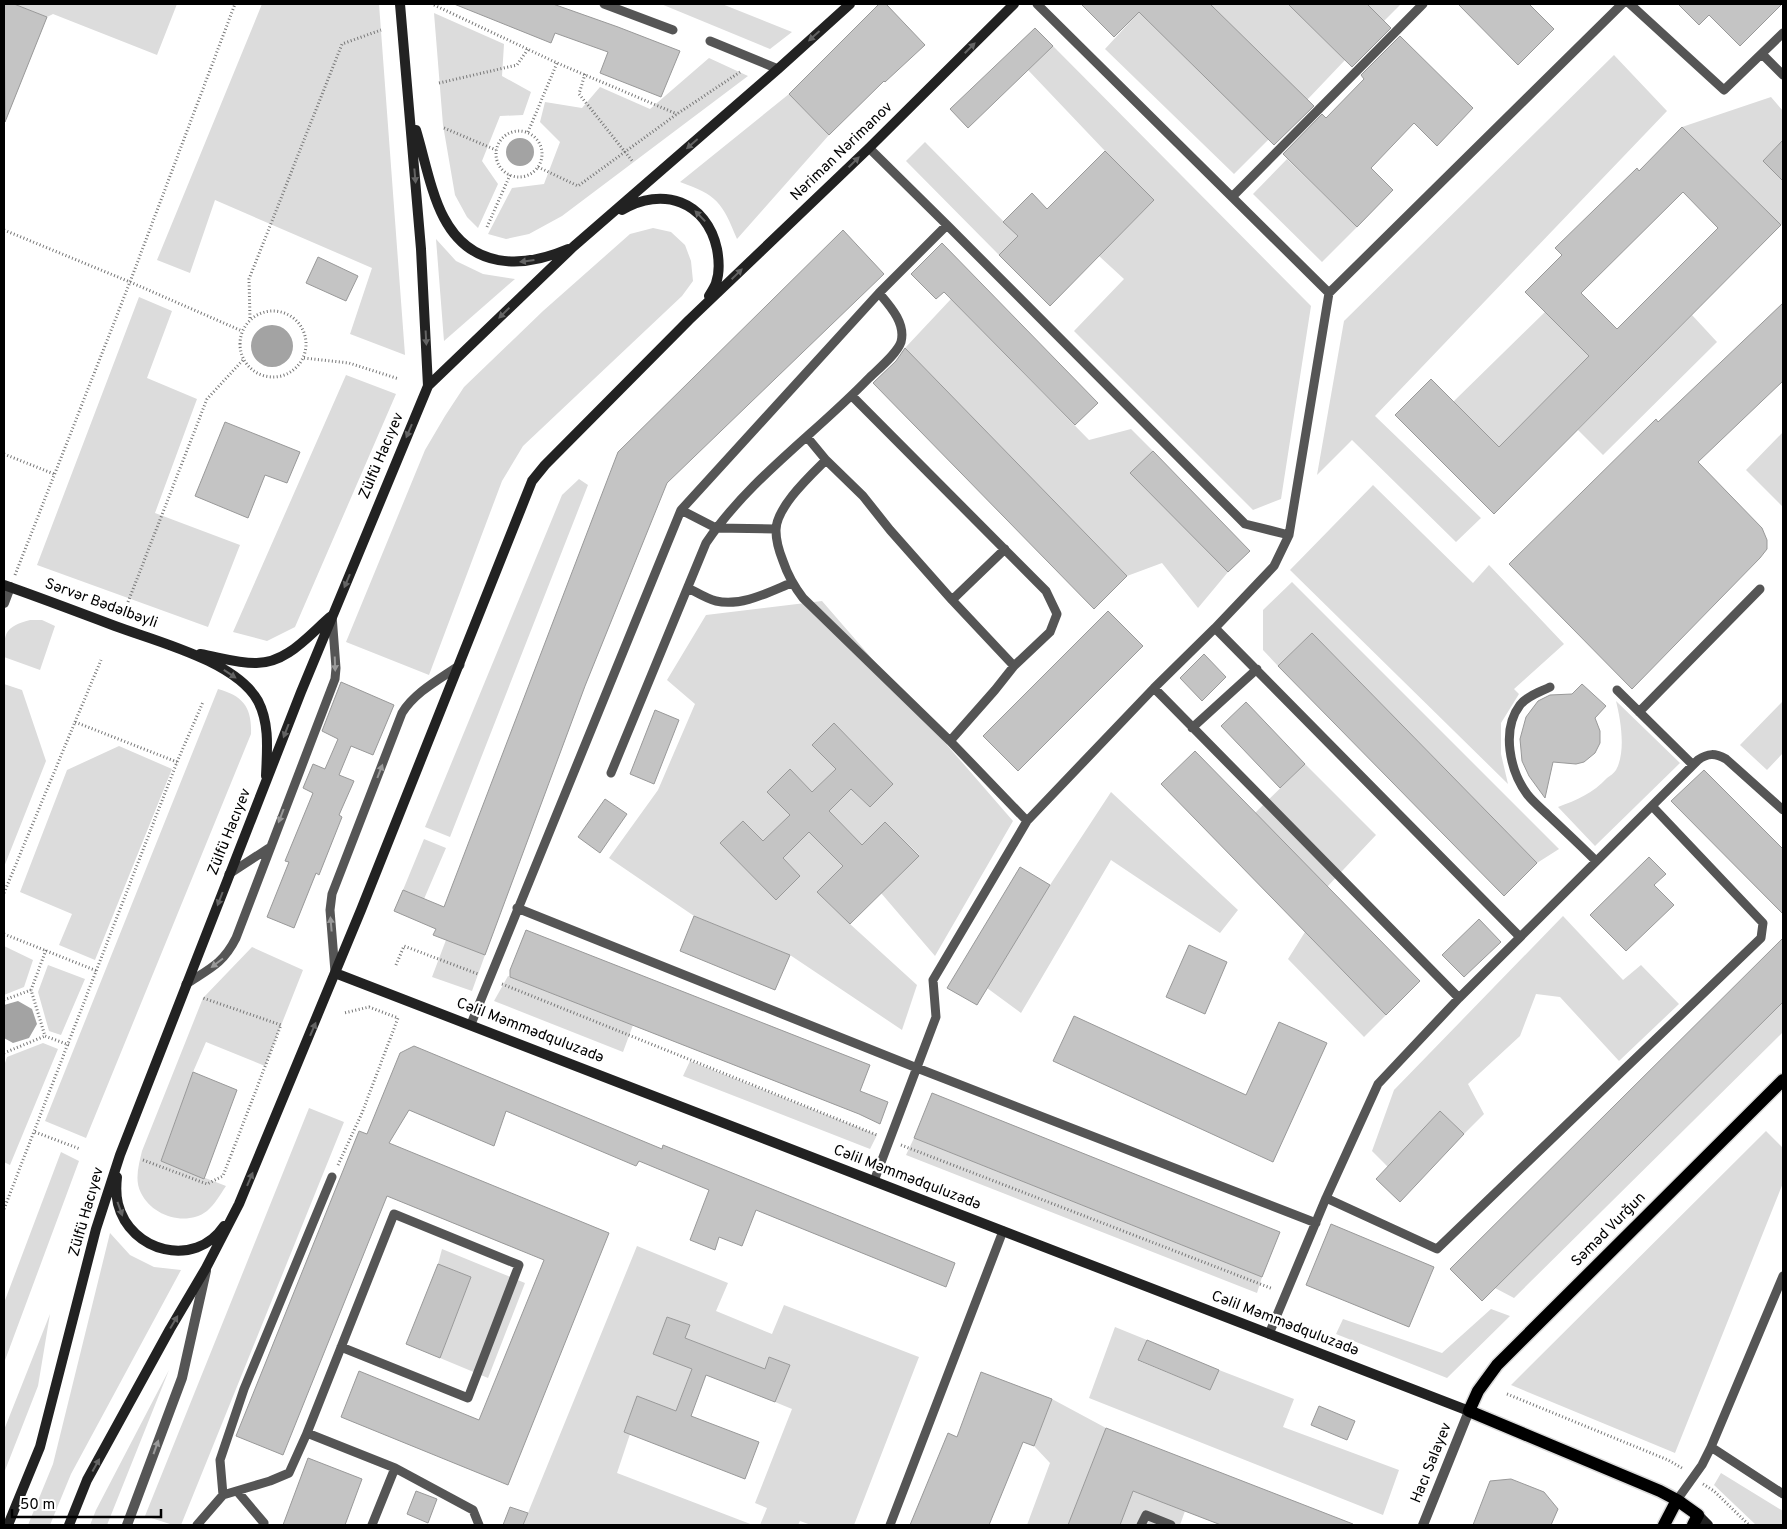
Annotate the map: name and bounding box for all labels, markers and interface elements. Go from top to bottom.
one-way arrow [807,31,820,42]
one-way arrow [964,42,976,54]
street label: Nəriman Nərimanov [787,98,897,206]
one-way arrow [687,138,699,150]
one-way arrow [848,156,860,168]
one-way arrow [412,168,420,184]
one-way arrow [694,210,706,222]
one-way arrow [518,257,534,265]
one-way arrow [730,268,742,280]
one-way arrow [498,307,510,319]
one-way arrow [422,330,430,346]
street label: Zülfü Hacıyev [355,410,409,502]
one-way arrow [405,423,413,438]
one-way arrow [342,574,350,588]
street label: Sərvər Bədəlbəyli [42,575,160,633]
one-way arrow [332,656,340,672]
one-way arrow [223,669,237,679]
one-way arrow [282,724,290,739]
one-way arrow [376,763,384,778]
street label: Zülfü Hacıyev [204,785,256,878]
one-way arrow [277,809,285,823]
one-way arrow [216,891,223,906]
one-way arrow [327,916,335,932]
one-way arrow [211,958,224,969]
street label: Cəlil Məmmədquluzadə [453,994,607,1068]
one-way arrow [309,1022,317,1036]
street label: Cəlil Məmmədquluzadə [830,1141,984,1215]
street label: Zülfü Hacıyev [65,1165,109,1259]
one-way arrow [246,1172,254,1186]
street label: Səməd Vurğun [1568,1189,1650,1271]
one-way arrow [117,1202,124,1217]
street label: Cəlil Məmmədquluzadə [1208,1287,1362,1361]
one-way arrow [170,1315,178,1330]
street label: Hacı Salayev [1407,1420,1457,1506]
one-way arrow [152,1439,160,1454]
one-way arrow [91,1458,100,1471]
scale bar [12,1486,161,1518]
text: 50 m [20,1496,55,1515]

